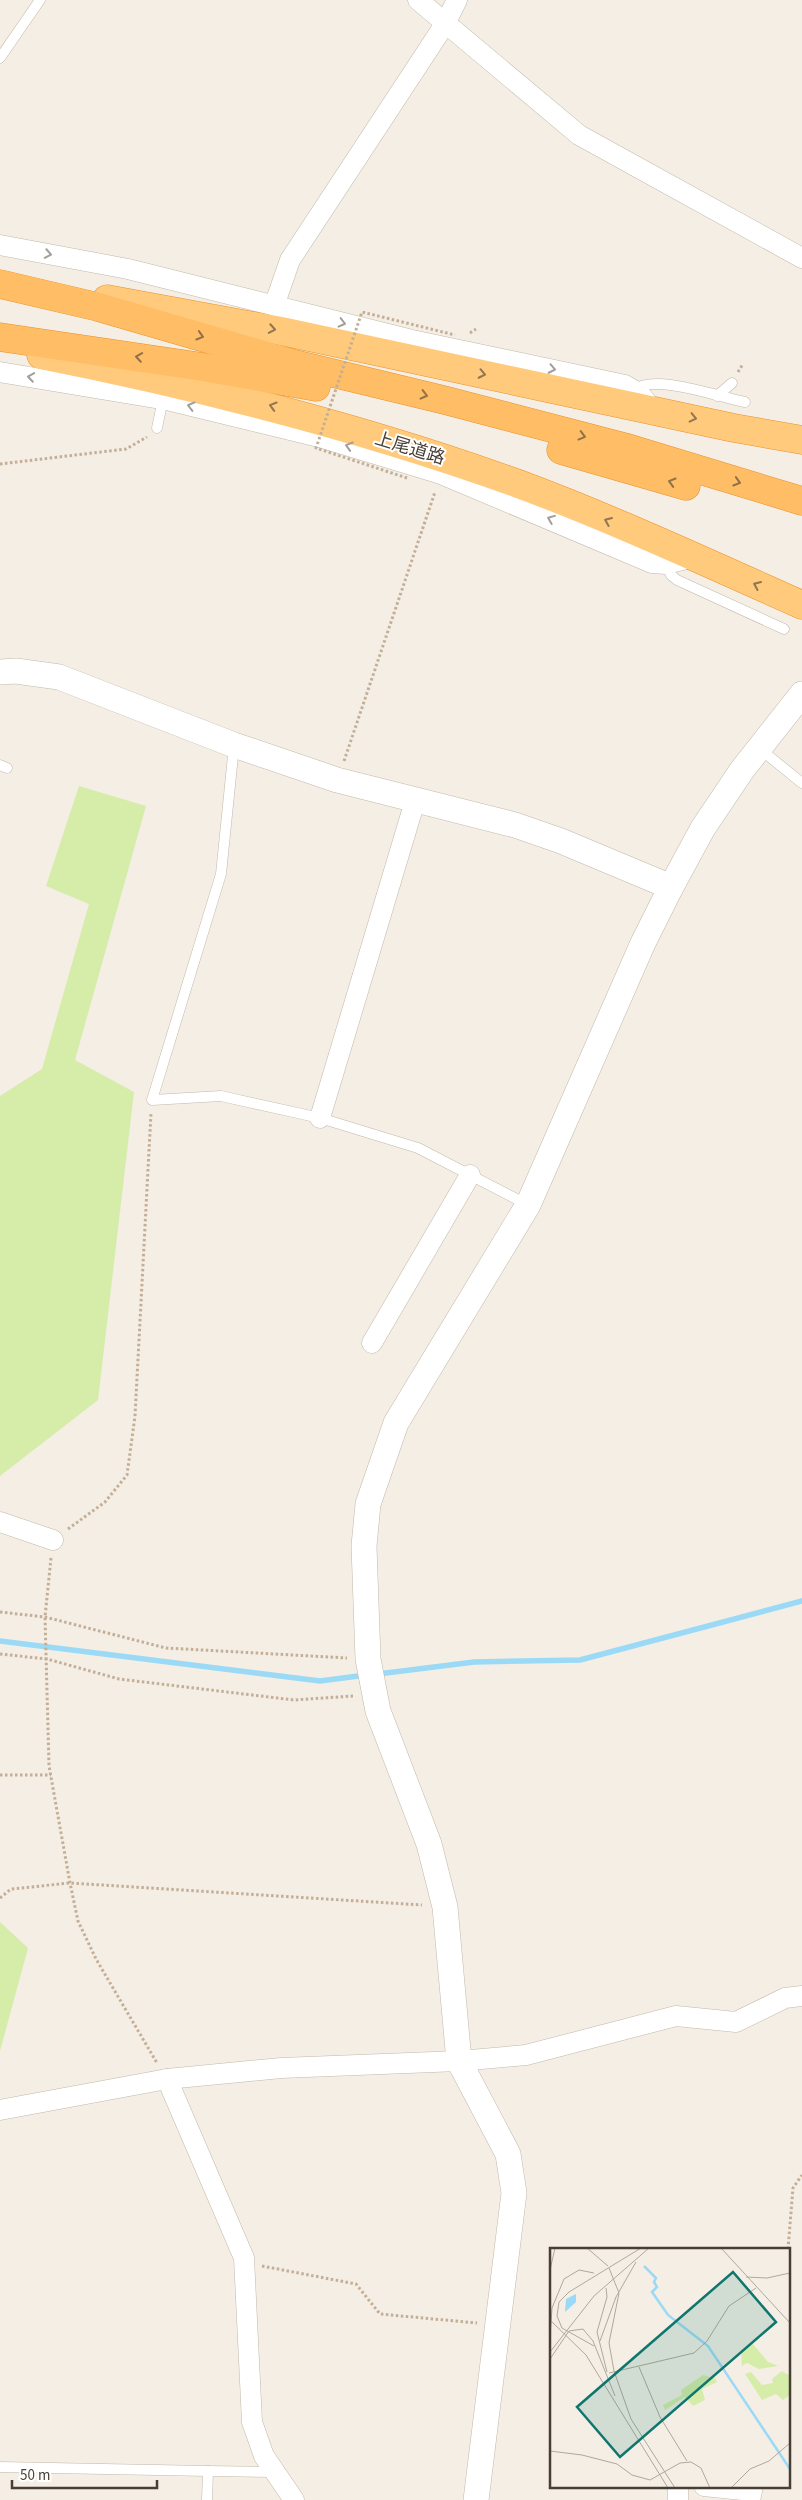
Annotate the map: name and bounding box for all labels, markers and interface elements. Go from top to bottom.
one-way arrow [44,249,52,259]
one-way arrow [338,317,347,328]
one-way arrow [267,324,276,334]
one-way arrow [195,330,203,340]
one-way arrow [135,352,143,363]
one-way arrow [548,364,557,374]
one-way arrow [478,368,487,378]
one-way arrow [27,373,36,383]
one-way arrow [420,389,429,400]
one-way arrow [187,401,196,412]
one-way arrow [269,402,277,412]
one-way arrow [688,412,697,423]
street label: 上尾道路 [372,426,448,471]
one-way arrow [577,430,586,441]
one-way arrow [345,441,353,451]
one-way arrow [733,476,741,486]
one-way arrow [668,477,676,487]
one-way arrow [547,515,555,525]
one-way arrow [604,517,613,528]
one-way arrow [753,581,762,592]
inset map [550,2248,790,2488]
scale bar [12,2458,158,2490]
text: 50 m [20,2465,50,2486]

